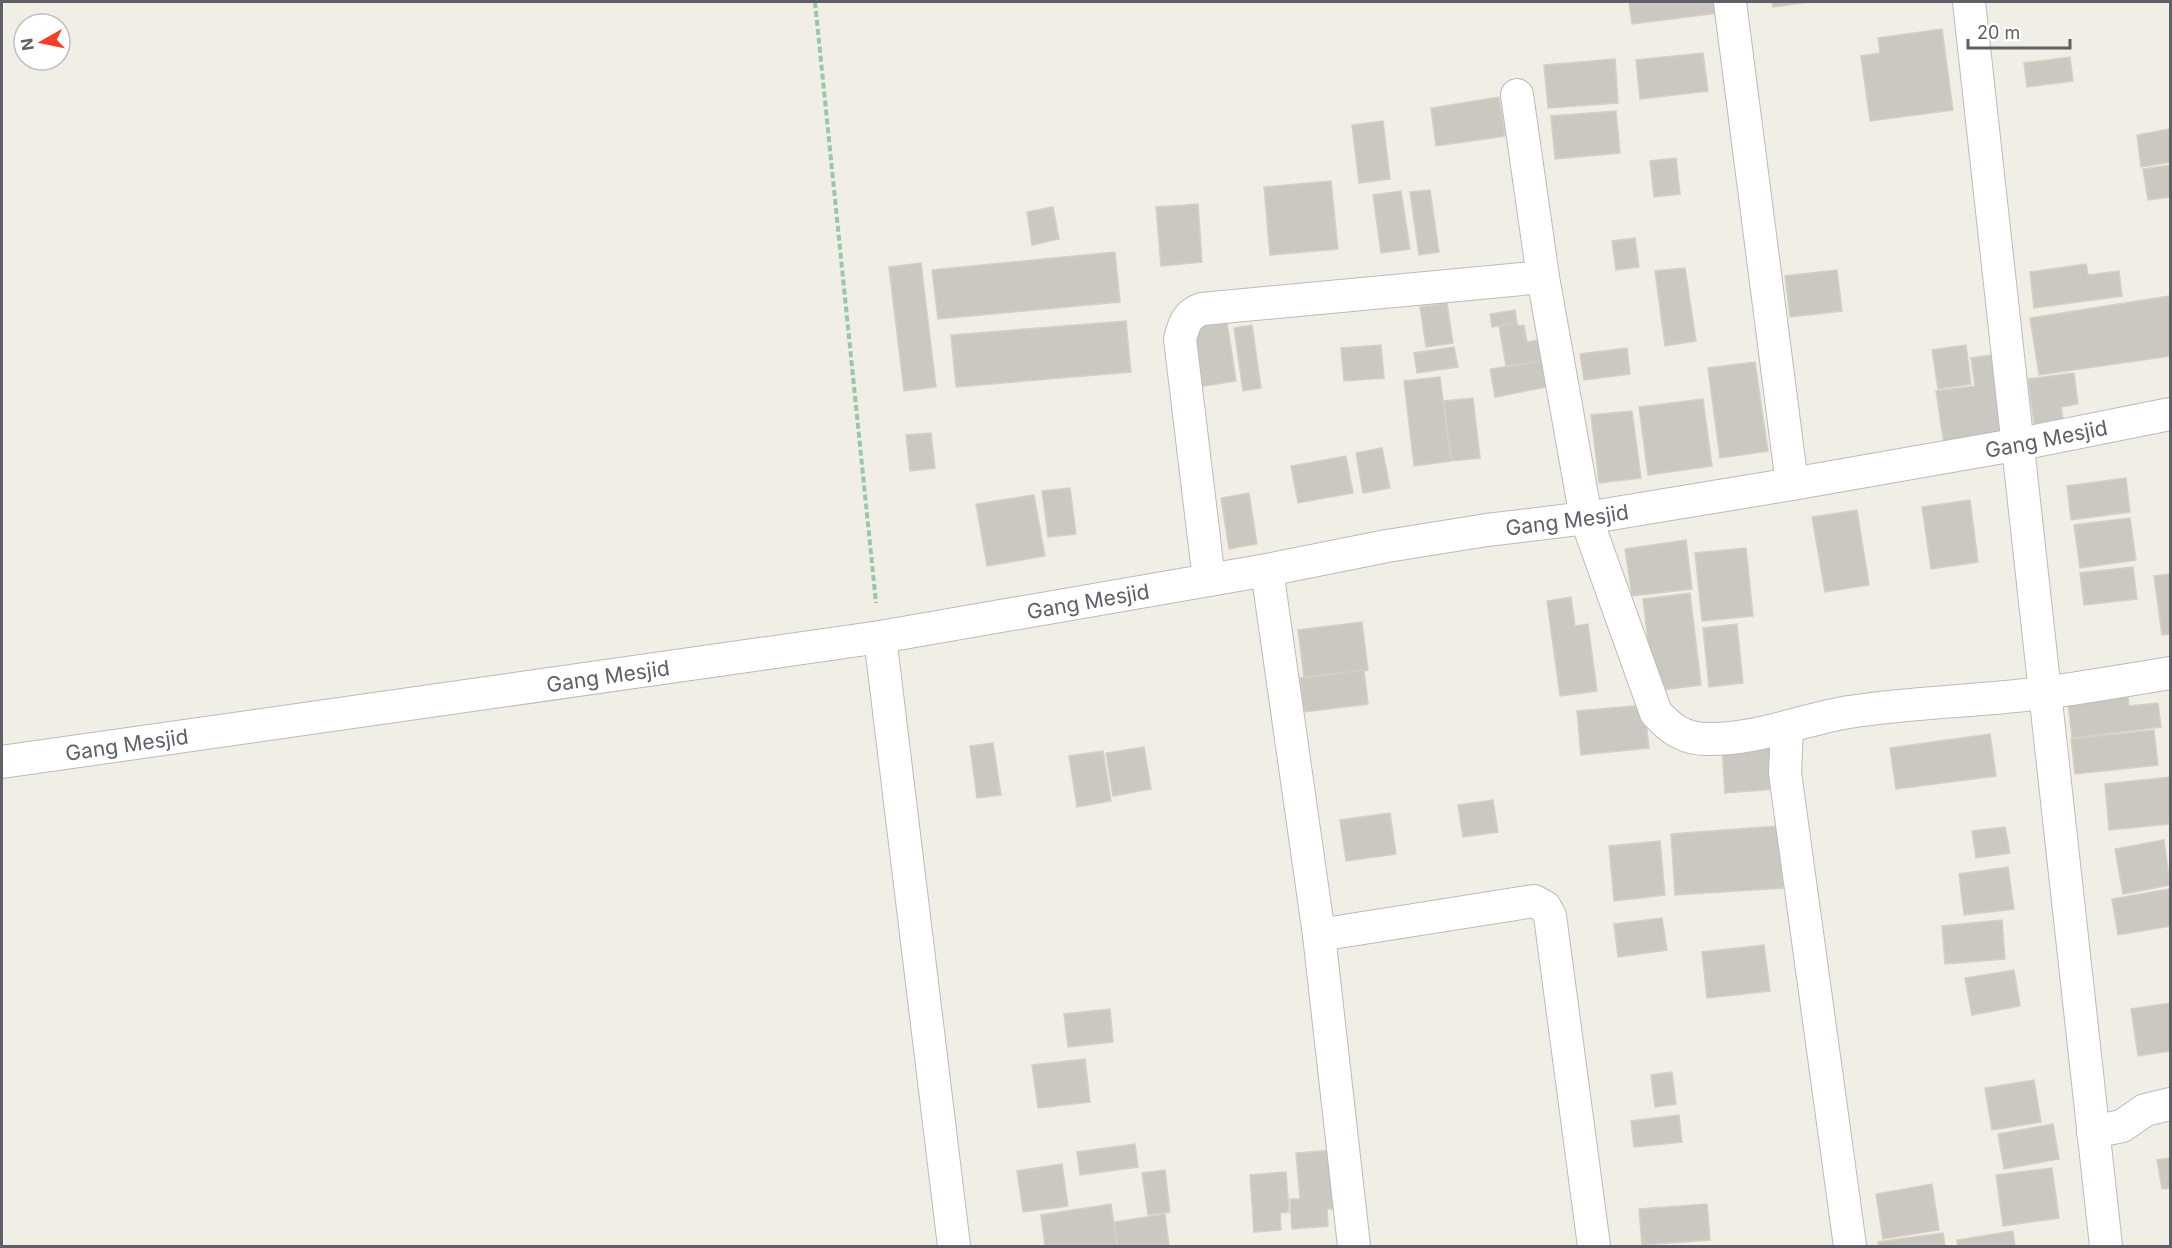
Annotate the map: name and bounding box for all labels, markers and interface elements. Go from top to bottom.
north arrow [12,12,72,72]
scale bar [1968,12,2070,50]
text: 20 m [1977,22,2020,43]
text: N [16,37,38,52]
street label: Gang Mesjid [1983,414,2110,462]
street label: Gang Mesjid [1504,499,1631,540]
street label: Gang Mesjid [1025,578,1151,624]
street label: Gang Mesjid [545,655,671,697]
street label: Gang Mesjid [64,723,190,765]

